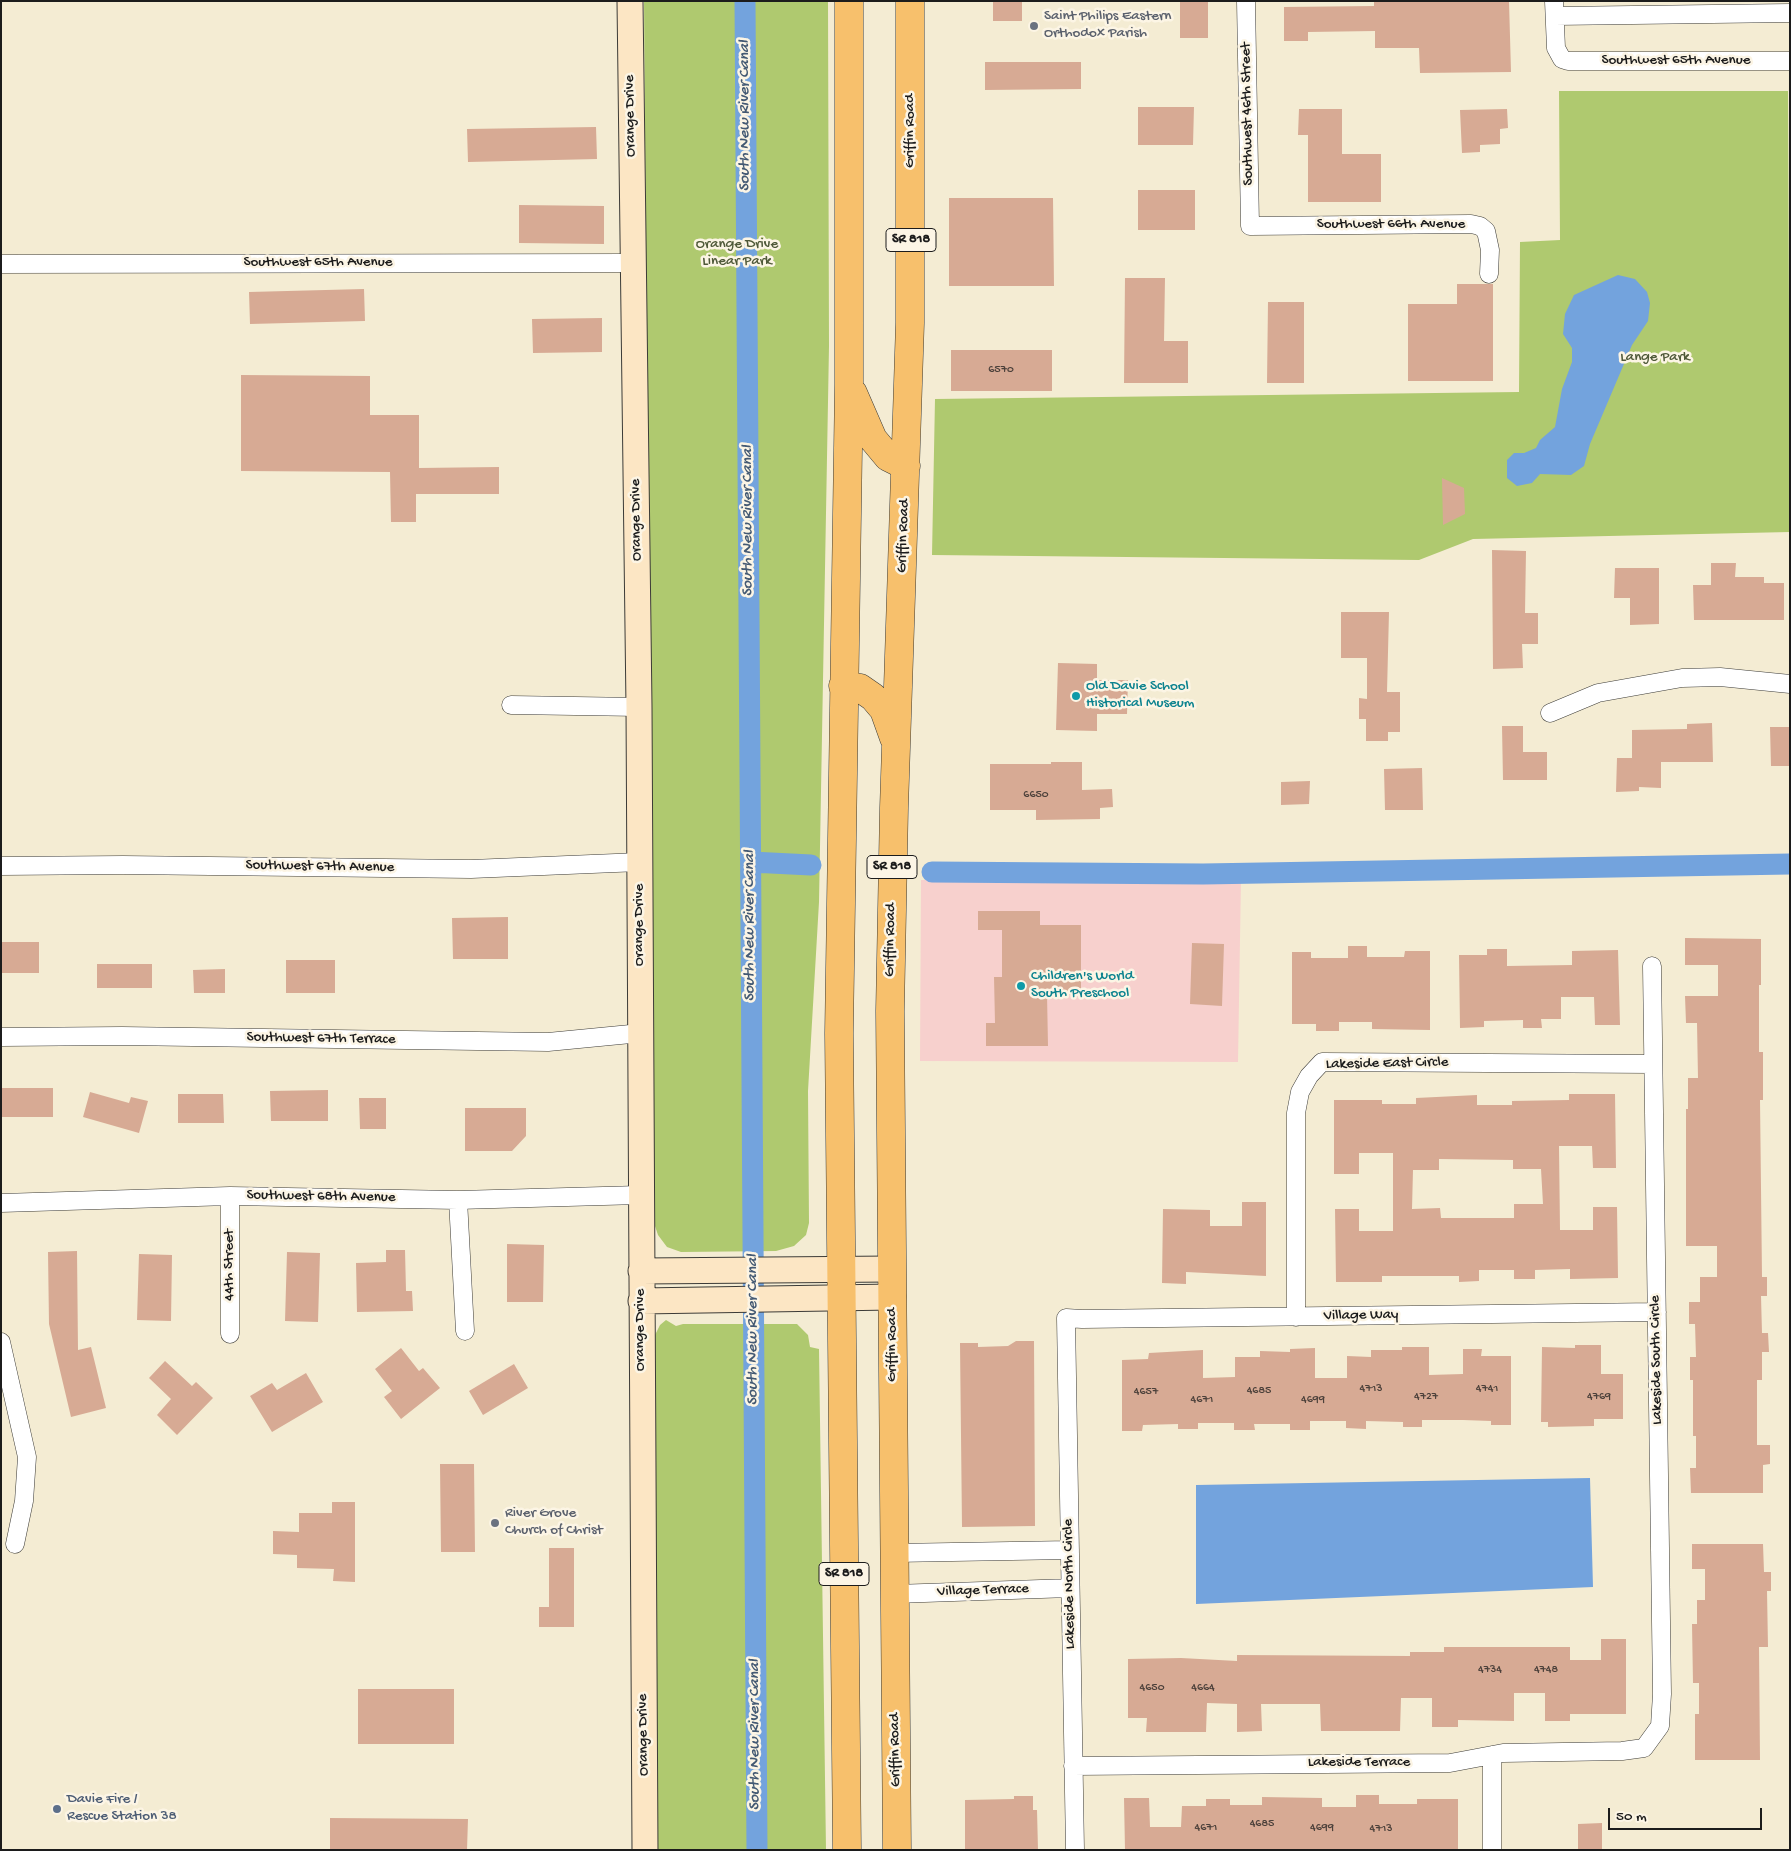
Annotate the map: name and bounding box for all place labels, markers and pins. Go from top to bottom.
place label: Saint Philips Eastern Orthodox Parish [1044,8,1171,43]
marker: Saint Philips Eastern Orthodox Parish [1028,20,1040,32]
place label: Old Davie School Historical Museum [1086,678,1194,713]
marker: Old Davie School Historical Museum [1070,690,1082,702]
place label: Children's World South Preschool [1031,968,1134,1003]
marker: Children's World South Preschool [1015,980,1027,992]
place label: River Grove Church of Christ [505,1505,603,1540]
marker: River Grove Church of Christ [489,1517,501,1529]
place label: Davie Fire / Rescue Station 38 [67,1791,177,1826]
marker: Davie Fire / Rescue Station 38 [51,1803,63,1815]

